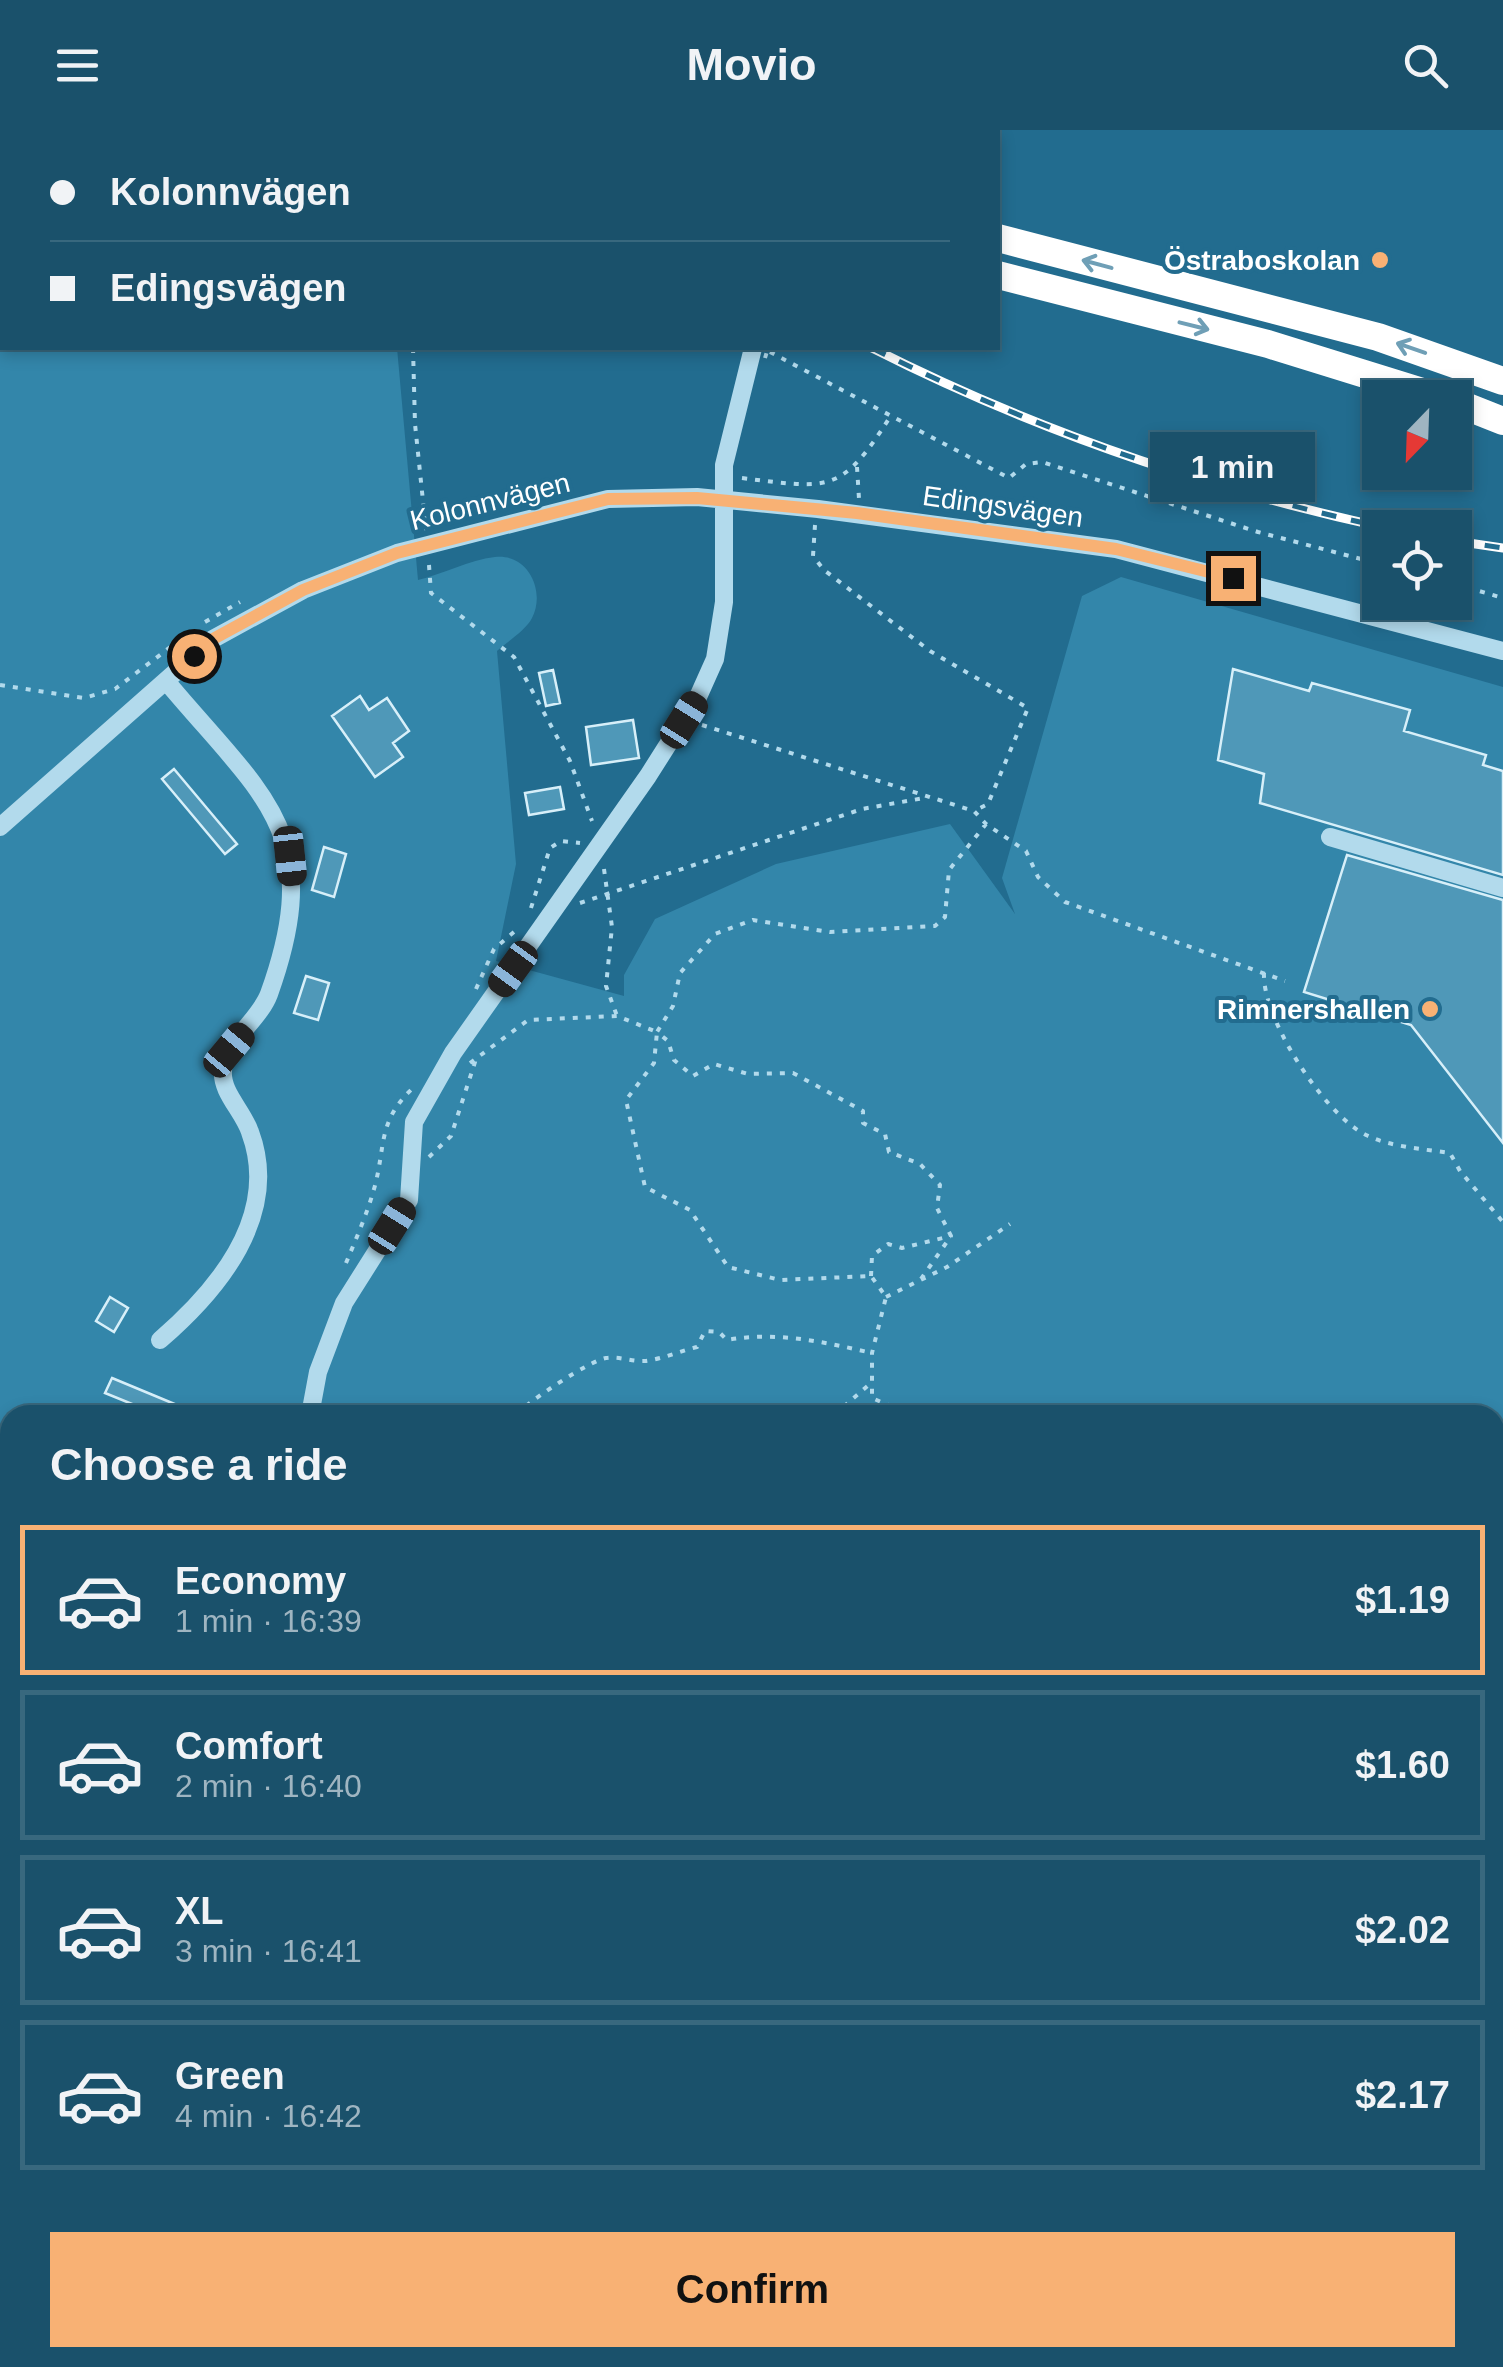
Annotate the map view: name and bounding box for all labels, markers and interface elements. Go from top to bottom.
icon: menu [50,38,105,93]
icon: search [1398,38,1453,93]
text: Movio [687,39,817,90]
text: Kolonnvägen [110,171,351,213]
place label: Östraboskolan [1164,245,1360,276]
marker: Östraboskolan [1369,249,1391,271]
one-way arrow [1082,254,1113,273]
text: Edingsvägen [110,267,347,309]
one-way arrow [1177,318,1209,336]
one-way arrow [1396,338,1428,356]
north arrow [1362,380,1472,490]
map controls [1362,380,1472,620]
callout: 1 min [1150,433,1316,503]
text: 1 min [1191,449,1274,485]
street label: Kolonnvägen [407,467,573,536]
street label: Edingsvägen [921,480,1085,533]
button: locate [1362,510,1472,620]
route end [1211,556,1256,601]
route start [172,634,217,679]
car [655,687,713,753]
car [272,825,308,887]
car [483,936,543,1002]
place label: Rimnershallen [1217,994,1410,1025]
marker: Rimnershallen [1419,998,1441,1020]
car [198,1017,260,1083]
car [363,1193,421,1259]
text: Choose a ride [50,1439,348,1490]
icon: car [55,1555,145,1645]
text: Economy [175,1560,346,1602]
text: $1.19 [1355,1579,1450,1621]
text: 1 min · 16:39 [175,1603,362,1639]
icon: car [55,1720,145,1810]
text: Comfort [175,1725,323,1767]
text: $1.60 [1355,1744,1450,1786]
text: 2 min · 16:40 [175,1768,362,1804]
icon: car [55,1885,145,1975]
text: XL [175,1890,224,1932]
text: $2.02 [1355,1909,1450,1951]
text: 3 min · 16:41 [175,1933,362,1969]
icon: car [55,2050,145,2140]
text: Green [175,2055,285,2097]
text: $2.17 [1355,2074,1450,2116]
text: 4 min · 16:42 [175,2098,362,2134]
button: Confirm [50,2232,1455,2347]

